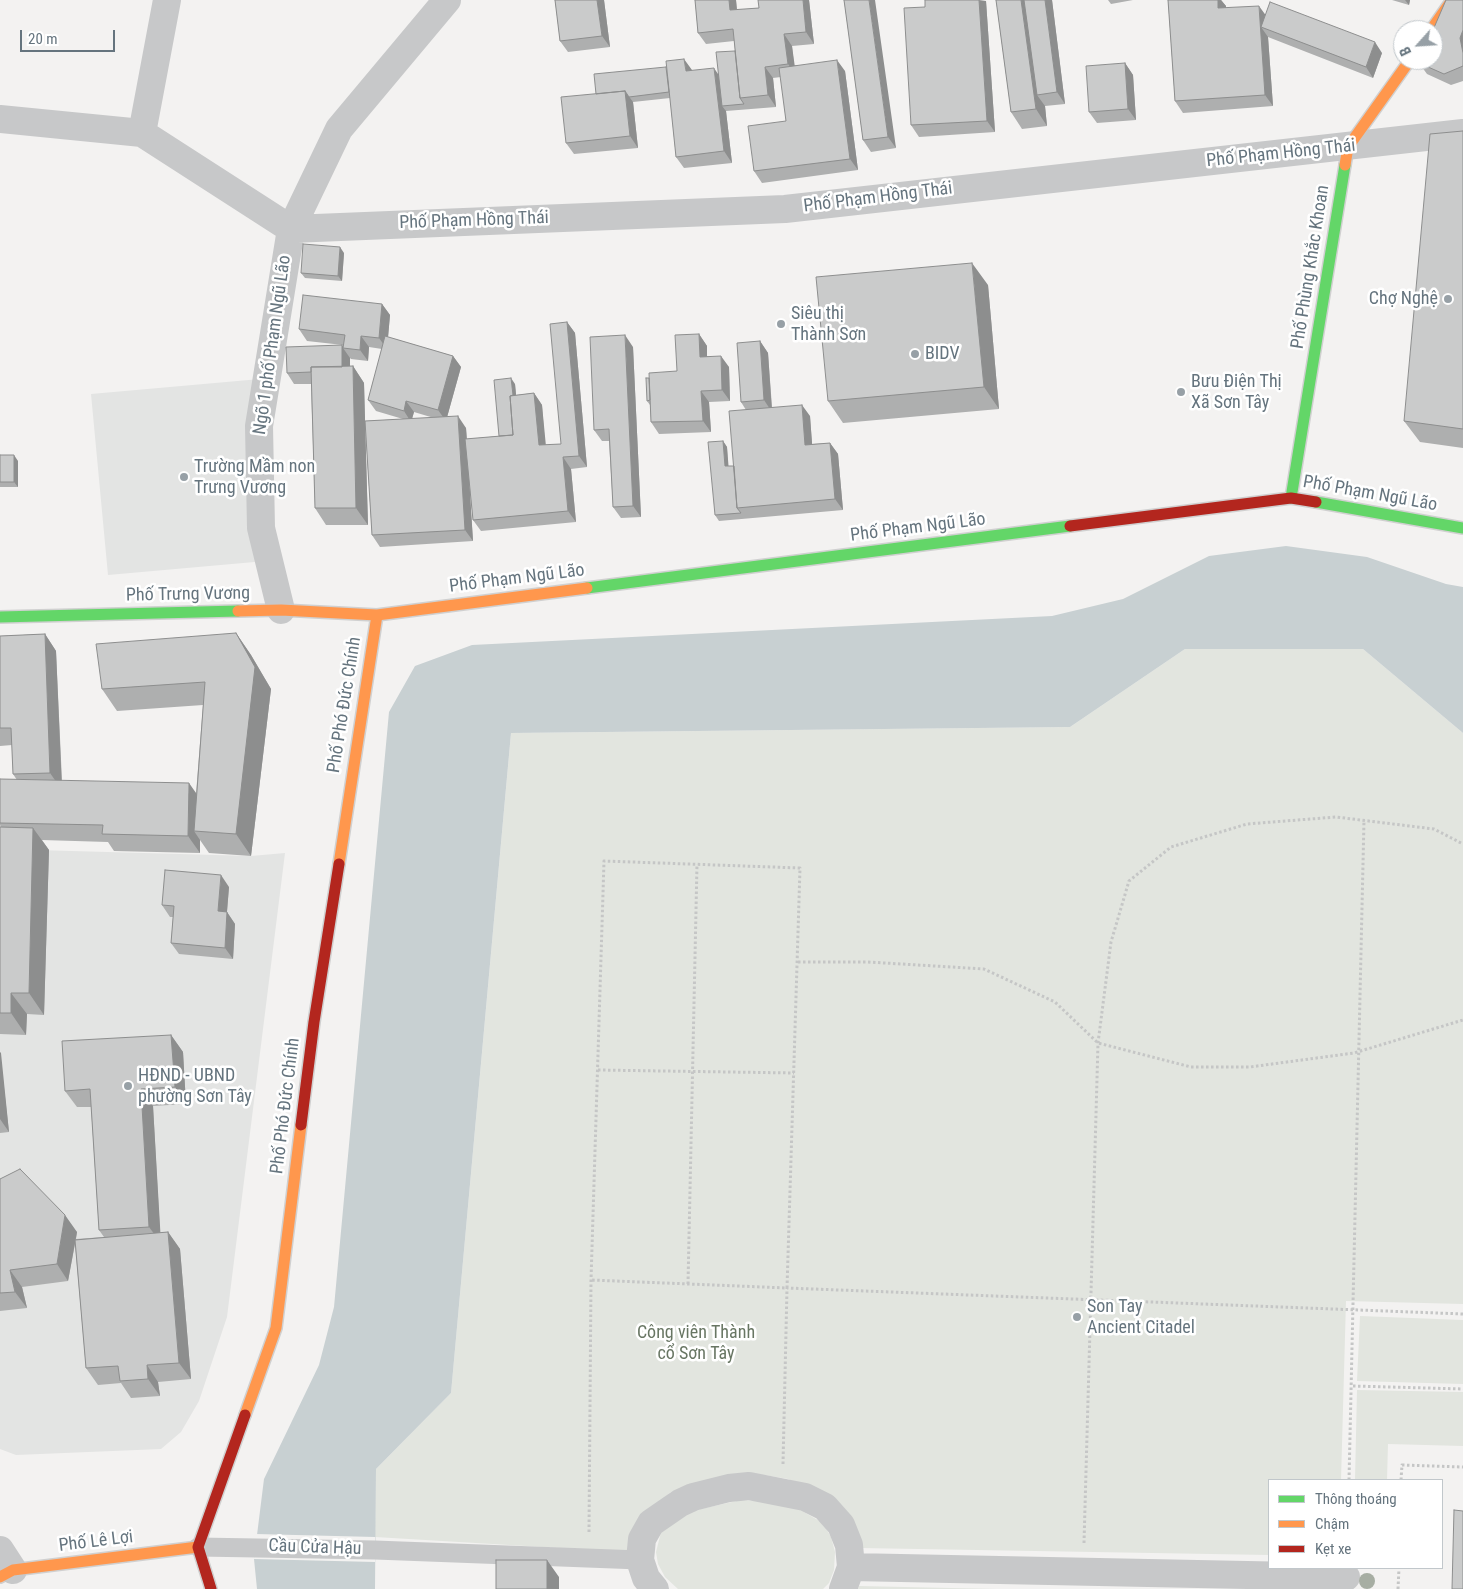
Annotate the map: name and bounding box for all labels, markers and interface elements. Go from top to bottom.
scale bar [22,20,118,52]
north arrow [1393,20,1443,70]
text: 20 m [28,30,58,48]
text: B [1397,44,1414,58]
street label: Phố Phạm Hồng Thái [1206,135,1356,173]
street label: Phố Phạm Hồng Thái [802,178,954,218]
street label: Phố Phùng Khắc Khoan [1287,184,1335,350]
street label: Phố Phạm Hồng Thái [399,208,549,234]
street label: Ngõ 1 phố Phạm Ngũ Lão [250,254,296,436]
place label: Chợ Nghệ [1369,288,1438,310]
marker: Chợ Nghệ [1442,293,1454,305]
place label: Siêu thị Thành Sơn [791,303,866,346]
marker: Siêu thị Thành Sơn [775,318,787,330]
place label: BIDV [925,343,959,365]
marker: BIDV [909,348,921,360]
place label: Bưu Điện Thị Xã Sơn Tây [1191,371,1282,414]
marker: Bưu Điện Thị Xã Sơn Tây [1175,386,1187,398]
place label: Trường Mầm non Trưng Vương [194,456,315,498]
marker: Trường Mầm non Trưng Vương [178,471,190,483]
street label: Phố Phạm Ngũ Lão [1301,472,1439,516]
street label: Phố Phạm Ngũ Lão [849,509,987,547]
street label: Phố Phạm Ngũ Lão [448,560,586,598]
street label: Phố Trưng Vương [126,583,250,607]
street label: Phố Phó Đức Chính [324,636,366,774]
street label: Phố Phó Đức Chính [267,1037,305,1175]
place label: HĐND - UBND phường Sơn Tây [138,1065,252,1108]
marker: HĐND - UBND phường Sơn Tây [122,1080,134,1092]
place label: Son Tay Ancient Citadel [1087,1296,1195,1338]
marker: Son Tay Ancient Citadel [1071,1311,1083,1323]
park label: Công viên Thành cổ Sơn Tây [637,1322,755,1365]
legend [1268,1479,1443,1569]
text: Thông thoáng [1315,1490,1397,1508]
text: Chậm [1315,1515,1349,1533]
street label: Phố Lê Lợi [58,1527,134,1557]
street label: Cầu Cửa Hậu [268,1536,362,1560]
text: Kẹt xe [1315,1540,1351,1558]

